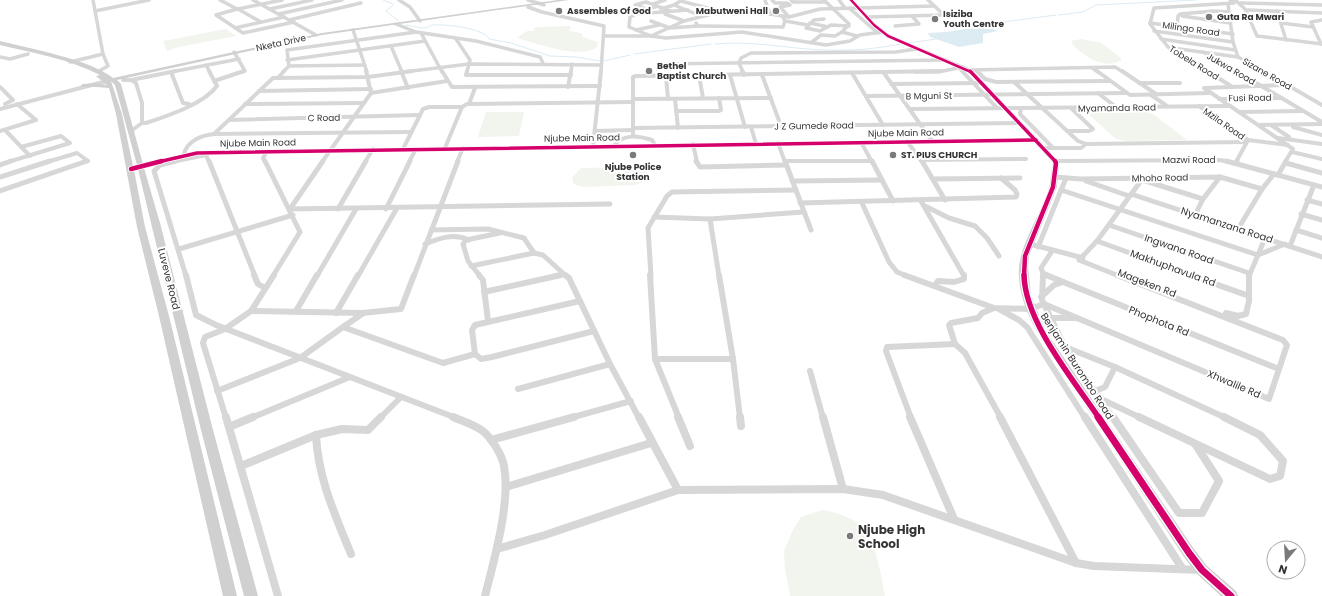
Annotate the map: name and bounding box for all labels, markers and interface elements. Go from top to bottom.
place label: Assembles Of God [567,5,651,17]
place label: Mabutweni Hall [696,5,768,17]
marker: Assembles Of God [554,6,564,16]
marker: Mabutweni Hall [771,6,781,16]
place label: Isiziba Youth Centre [943,8,1004,30]
place label: Guta Ra Mwari [1217,11,1285,23]
marker: Guta Ra Mwari [1204,12,1214,22]
marker: Isiziba Youth Centre [930,14,940,24]
street label: Milingo Road [1162,19,1220,39]
street label: Nketa Drive [255,32,308,54]
street label: Tobela Road [1167,43,1221,83]
street label: Jukwa Road [1204,50,1258,88]
street label: Sizane Road [1240,55,1294,93]
place label: Bethel Baptist Church [657,60,726,82]
marker: Bethel Baptist Church [644,66,654,76]
street label: B Mguni St [906,90,952,102]
street label: Fusi Road [1228,92,1272,104]
street label: Myamanda Road [1078,101,1156,115]
street label: Mzila Road [1201,105,1247,143]
street label: C Road [308,112,340,124]
street label: J Z Gumede Road [774,119,854,133]
street label: Njube Main Road [868,126,944,140]
street label: Njube Main Road [544,131,620,145]
street label: Njube Main Road [220,136,296,150]
place label: ST. PIUS CHURCH [901,149,978,161]
marker: Njube Police Station [628,150,638,160]
marker: ST. PIUS CHURCH [888,150,898,160]
street label: Mazwi Road [1162,154,1216,166]
place label: Njube Police Station [605,161,662,183]
street label: Mhoho Road [1132,172,1188,184]
street label: Nyamanzana Road [1179,203,1275,247]
street label: Ingwana Road [1142,230,1216,268]
street label: Makhuphavula Rd [1128,246,1218,290]
street label: Luveve Road [154,247,184,311]
street label: Mageken Rd [1116,265,1178,301]
street label: Phophota Rd [1126,302,1192,340]
street label: Benjamin Burombo Road [1037,310,1117,422]
street label: Xhwalile Rd [1205,366,1263,402]
place label: Njube High School [858,521,925,552]
marker: Njube High School [845,531,855,541]
north arrow [1266,540,1306,580]
text: N [1276,561,1289,578]

